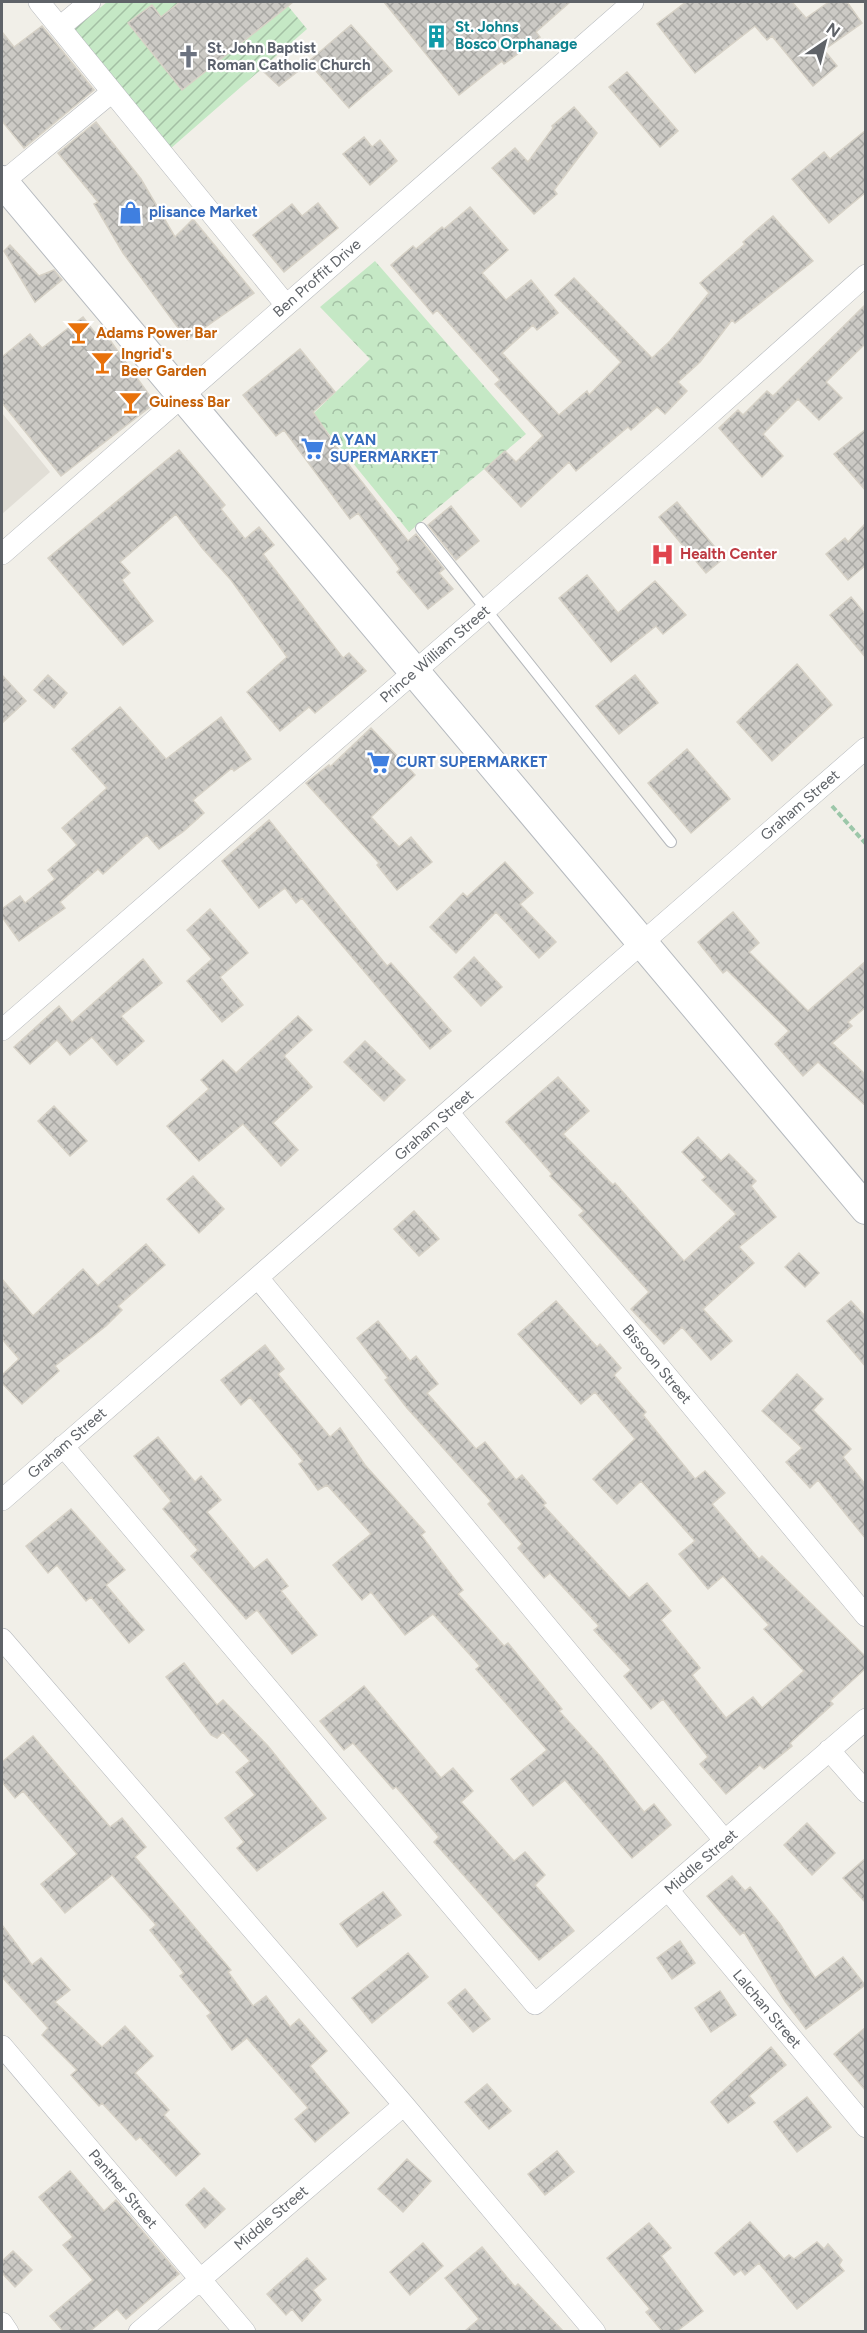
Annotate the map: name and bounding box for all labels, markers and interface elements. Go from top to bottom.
north arrow [795,12,855,72]
place label: St. Johns Bosco Orphanage [455,18,578,53]
text: N [823,19,844,41]
building icon: St. Johns Bosco Orphanage [424,23,450,49]
place label: St. John Baptist Roman Catholic Church [207,39,370,74]
church icon: St. John Baptist Roman Catholic Church [176,44,202,70]
shop icon: plisance Market [118,199,144,225]
place label: plisance Market [149,203,258,221]
street label: Ben Proffit Drive [269,235,365,321]
bar icon: Adams Power Bar [65,320,91,346]
place label: Adams Power Bar [96,324,217,342]
place label: Ingrid's Beer Garden [121,345,207,380]
bar icon: Ingrid's Beer Garden [90,350,116,376]
bar icon: Guiness Bar [118,389,144,415]
place label: Guiness Bar [149,393,230,411]
place label: A YAN SUPERMARKET [330,431,438,466]
supermarket icon: A YAN SUPERMARKET [299,436,325,462]
hospital icon: Health Center [649,541,675,567]
place label: Health Center [680,545,777,563]
street label: Prince William Street [376,601,494,707]
supermarket icon: CURT SUPERMARKET [365,749,391,775]
place label: CURT SUPERMARKET [396,753,548,771]
street label: Graham Street [757,766,843,844]
street label: Graham Street [391,1086,477,1164]
street label: Bissoon Street [619,1321,696,1408]
street label: Graham Street [24,1404,110,1482]
street label: Middle Street [661,1825,741,1899]
street label: Lalchan Street [729,1966,805,2052]
street label: Panther Street [85,2146,161,2232]
street label: Middle Street [230,2182,312,2254]

